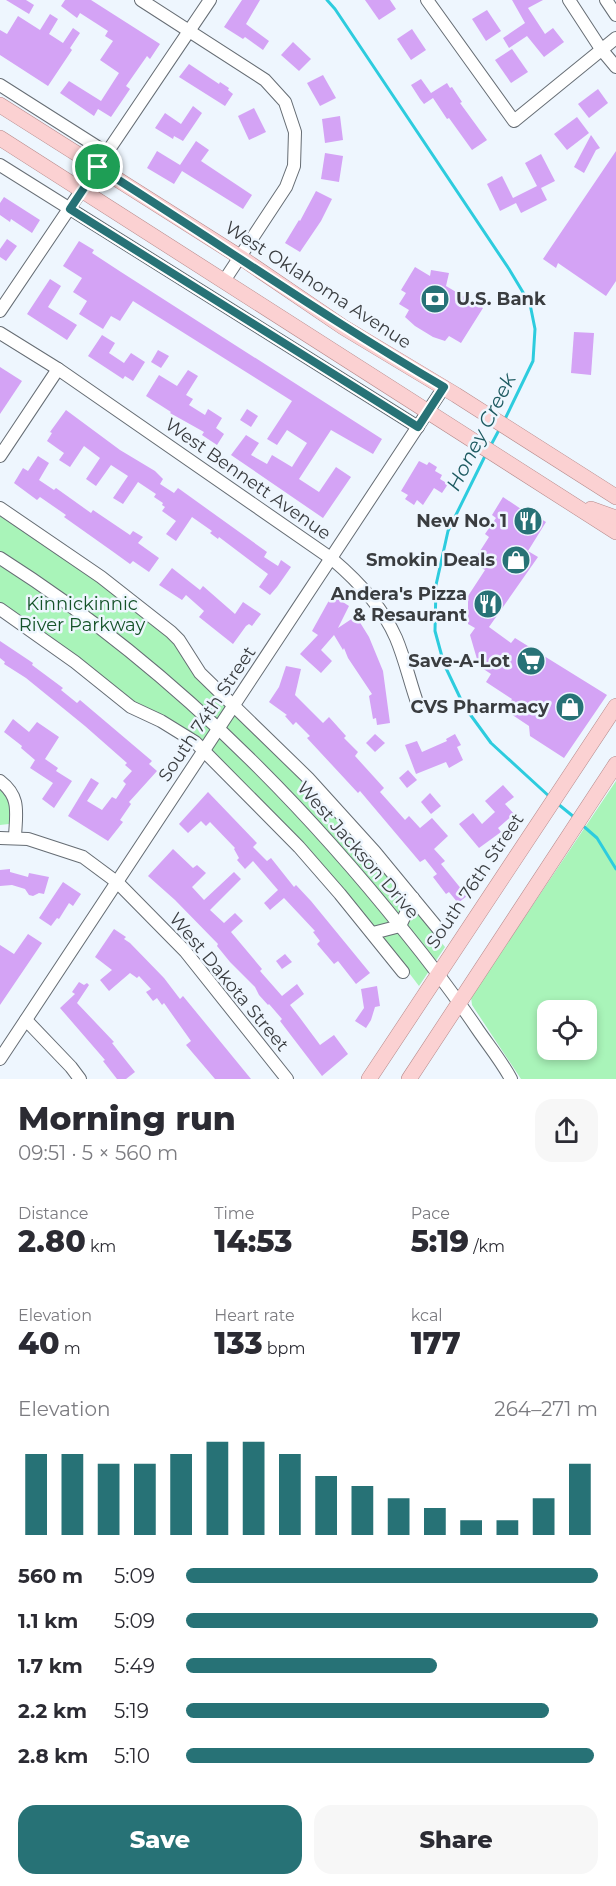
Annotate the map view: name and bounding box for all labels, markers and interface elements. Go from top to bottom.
pin [72,141,123,192]
icon: arrive [81,150,114,183]
street label: West Oklahoma Avenue [221,216,415,354]
bank icon: U.S. Bank [419,283,451,315]
place label: U.S. Bank [456,288,546,310]
water label: Honey Creek [441,368,521,495]
street label: West Bennett Avenue [161,413,335,545]
restaurant icon: New No. 1 [512,505,544,537]
place label: New No. 1 [416,510,507,532]
shop icon: Smokin Deals [500,544,532,576]
place label: Smokin Deals [366,549,495,571]
place label: Andera's Pizza & Resaurant [330,583,467,626]
restaurant icon: Andera's Pizza & Resaurant [472,588,504,620]
park label: Kinnickinnic River Parkway [19,593,145,636]
street label: South 74th Street [154,642,260,786]
supermarket icon: Save-A-Lot [515,645,547,677]
place label: Save-A-Lot [408,650,510,672]
shop icon: CVS Pharmacy [554,691,586,723]
place label: CVS Pharmacy [410,696,549,718]
street label: West Jackson Drive [292,777,424,923]
street label: South 76th Street [422,809,528,953]
street label: West Dakota Street [164,908,294,1056]
map controls [537,1000,597,1060]
button: locate [537,1000,597,1060]
text: Morning run [18,1098,236,1138]
button: share [535,1099,598,1162]
text: 09:51 · 5 × 560 m [18,1141,178,1165]
text: Distance [18,1204,88,1223]
text: Time [214,1204,254,1223]
text: Pace [411,1204,450,1223]
text: 2.80 [18,1223,86,1260]
text: 14:53 [214,1223,292,1260]
text: 5:19 [411,1223,469,1260]
text: km [86,1237,116,1256]
text: /km [469,1237,505,1256]
text: Elevation [18,1306,92,1325]
text: Heart rate [214,1306,295,1325]
text: kcal [411,1306,443,1325]
text: 40 [18,1325,60,1362]
text: 133 [214,1325,263,1362]
text: 177 [411,1325,461,1362]
text: m [60,1339,81,1358]
text: bpm [263,1339,305,1358]
text: Elevation [18,1397,110,1421]
text: 264–271 m [494,1397,598,1421]
text: 560 m [18,1564,83,1588]
text: 5:09 [114,1564,155,1588]
text: 1.1 km [18,1609,78,1633]
text: 5:09 [114,1609,155,1633]
text: 1.7 km [18,1654,83,1678]
text: 5:49 [114,1654,155,1678]
text: 2.2 km [18,1699,87,1723]
text: 5:19 [114,1699,149,1723]
text: 2.8 km [18,1744,88,1768]
text: 5:10 [114,1744,150,1768]
button: Save [18,1805,302,1874]
button: Share [314,1805,598,1874]

